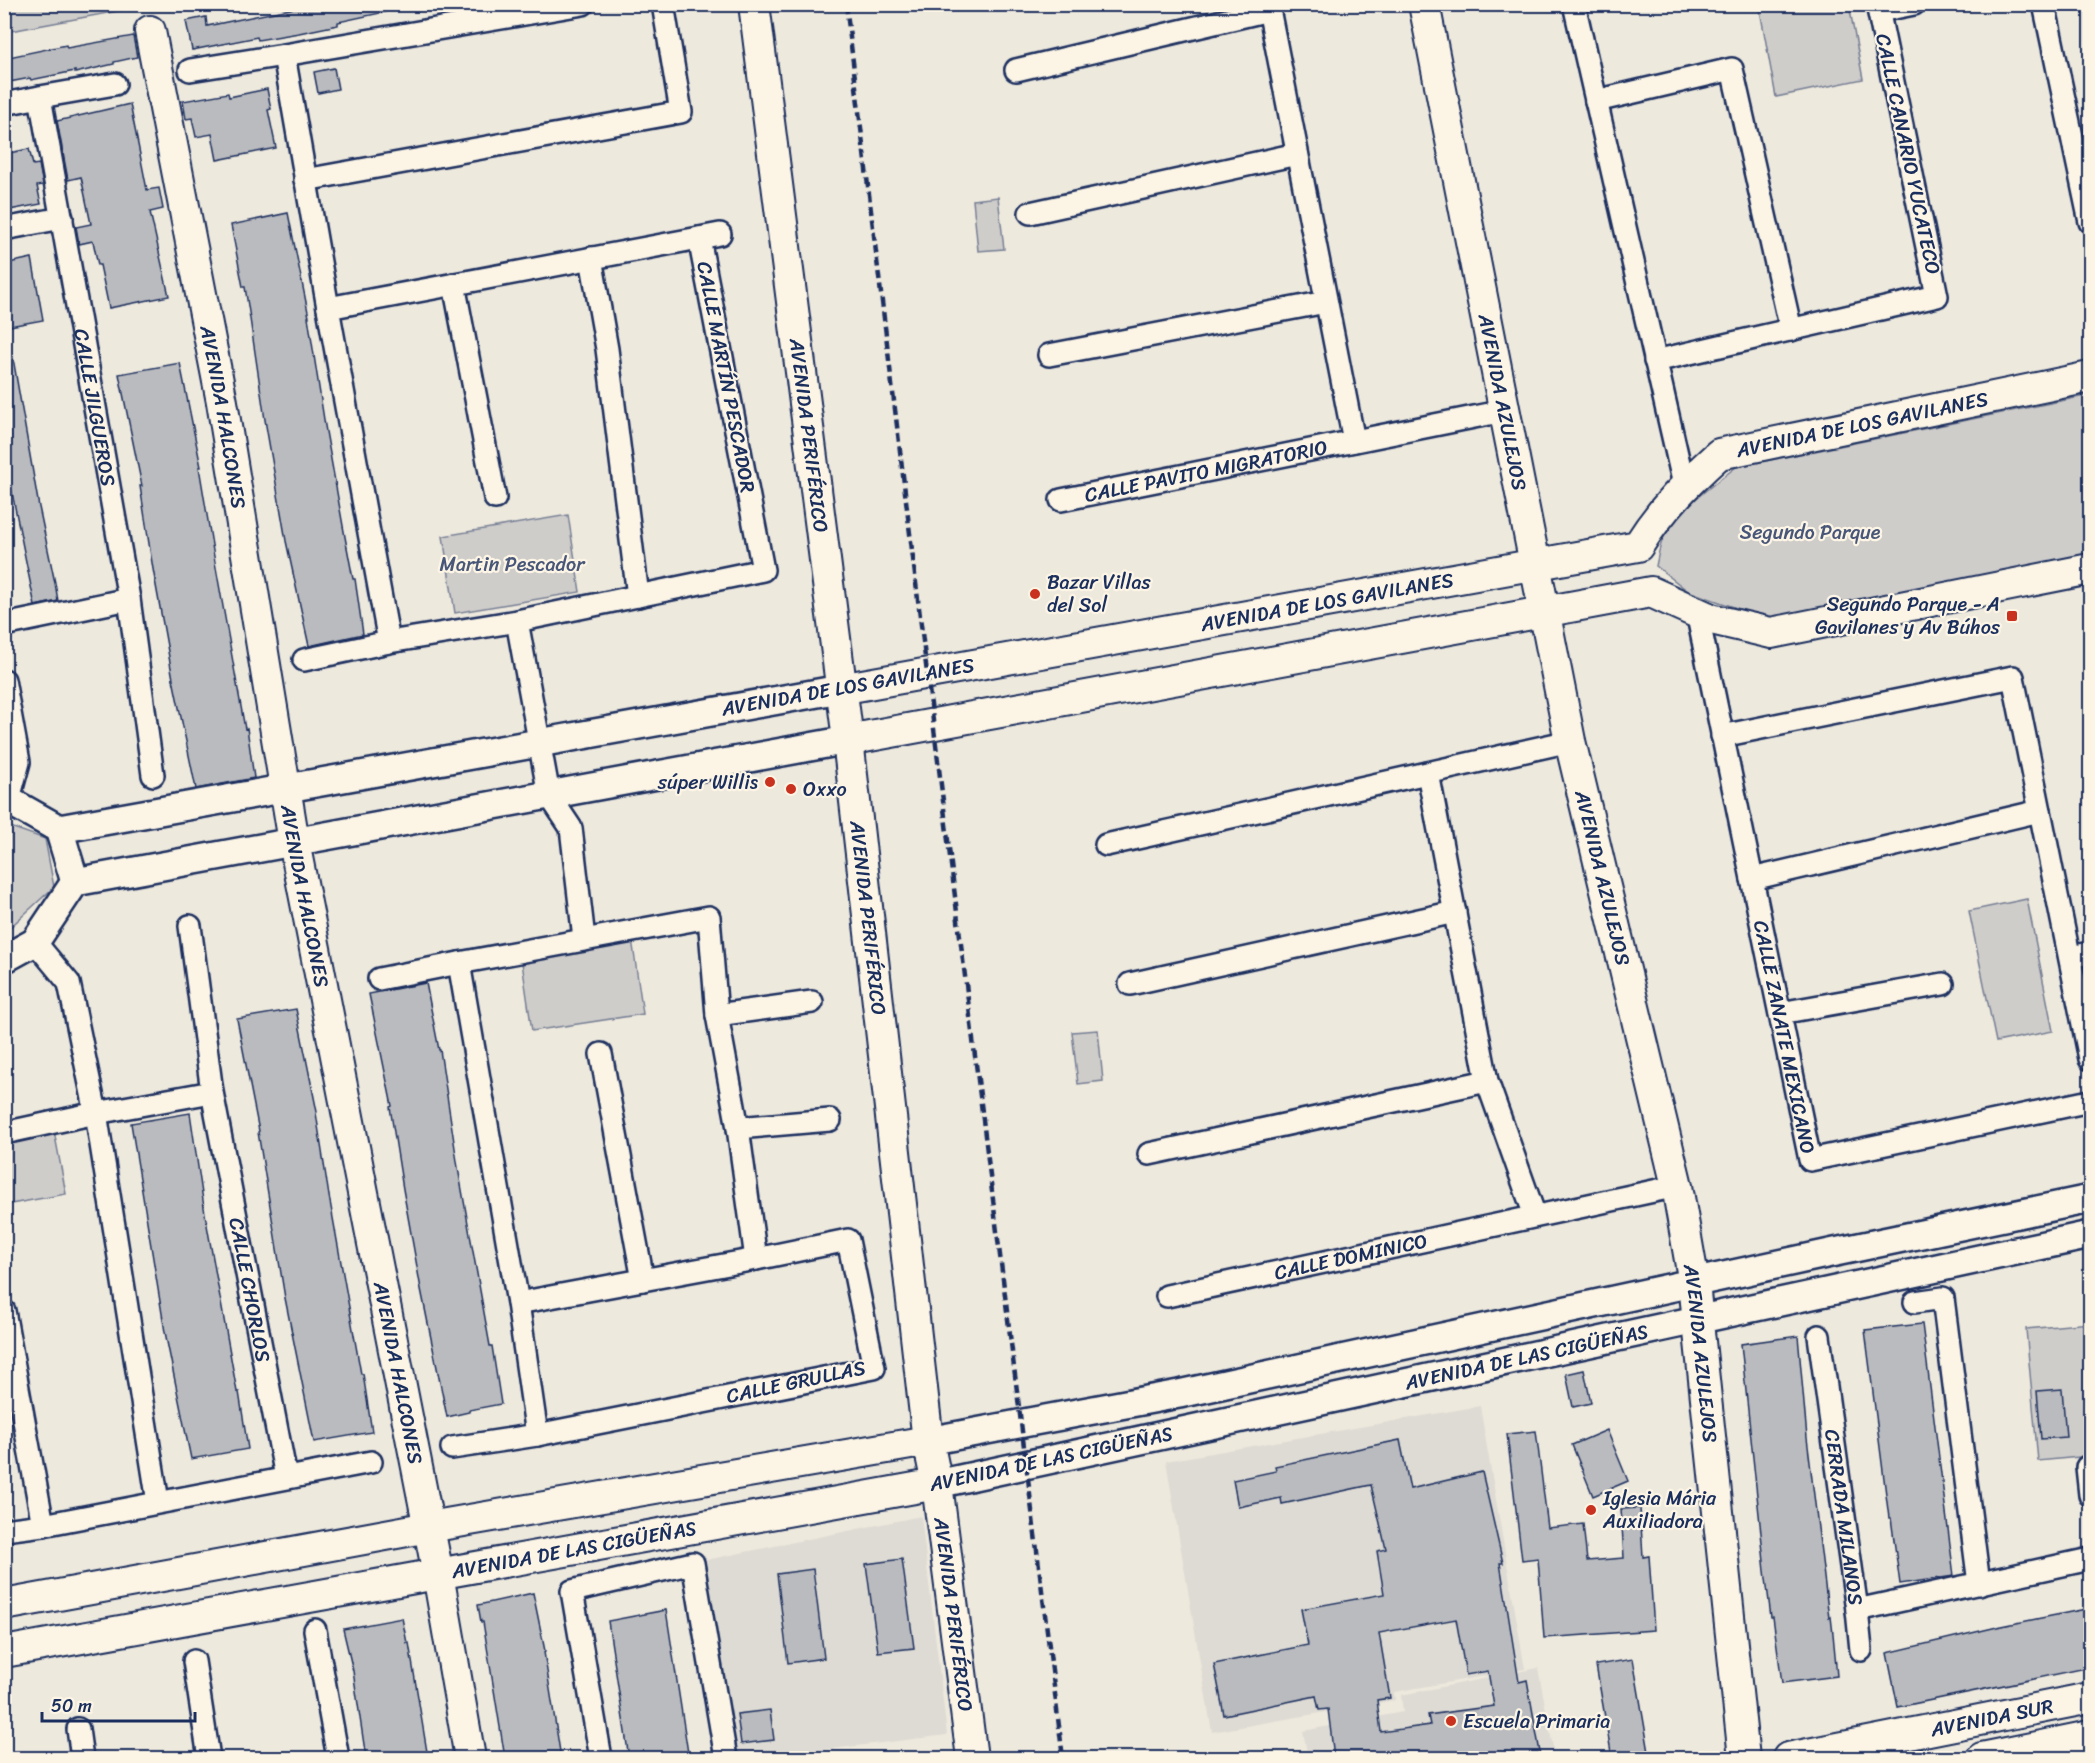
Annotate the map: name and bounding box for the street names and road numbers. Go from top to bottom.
street label: CALLE CANARIO YUCATECO [1865,30,1951,278]
street label: CALLE MARTÍN PESCADOR [686,259,766,496]
street label: AVENIDA AZULEJOS [1468,310,1538,494]
street label: AVENIDA HALCONES [190,321,257,512]
street label: CALLE JILGUEROS [64,326,126,490]
street label: AVENIDA PERIFÉRICO [779,335,839,535]
street label: AVENIDA DE LOS GAVILANES [1732,381,1992,468]
street label: CALLE PAVITO MIGRATORIO [1082,429,1331,512]
street label: AVENIDA DE LOS GAVILANES [1197,562,1457,642]
street label: AVENIDA DE LOS GAVILANES [718,647,978,727]
street label: AVENIDA AZULEJOS [1565,785,1641,970]
street label: AVENIDA HALCONES [271,801,340,991]
street label: AVENIDA PERIFÉRICO [840,818,897,1017]
street label: CALLE ZANATE MEXICANO [1743,917,1826,1157]
street label: CALLE CHORLOS [219,1215,281,1366]
street label: CALLE DOMINICO [1271,1223,1431,1290]
street label: AVENIDA AZULEJOS [1673,1260,1728,1445]
street label: AVENIDA HALCONES [363,1278,434,1468]
street label: AVENIDA DE LAS CIGÜEÑAS [1401,1313,1652,1400]
street label: CALLE GRULLAS [723,1350,869,1414]
street label: AVENIDA DE LAS CIGÜEÑAS [925,1416,1176,1502]
street label: CERRADA MILANOS [1815,1427,1874,1608]
street label: AVENIDA DE LAS CIGÜEÑAS [448,1510,699,1589]
street label: AVENIDA PERIFÉRICO [924,1514,983,1714]
street label: AVENIDA SUR [1927,1688,2056,1747]

